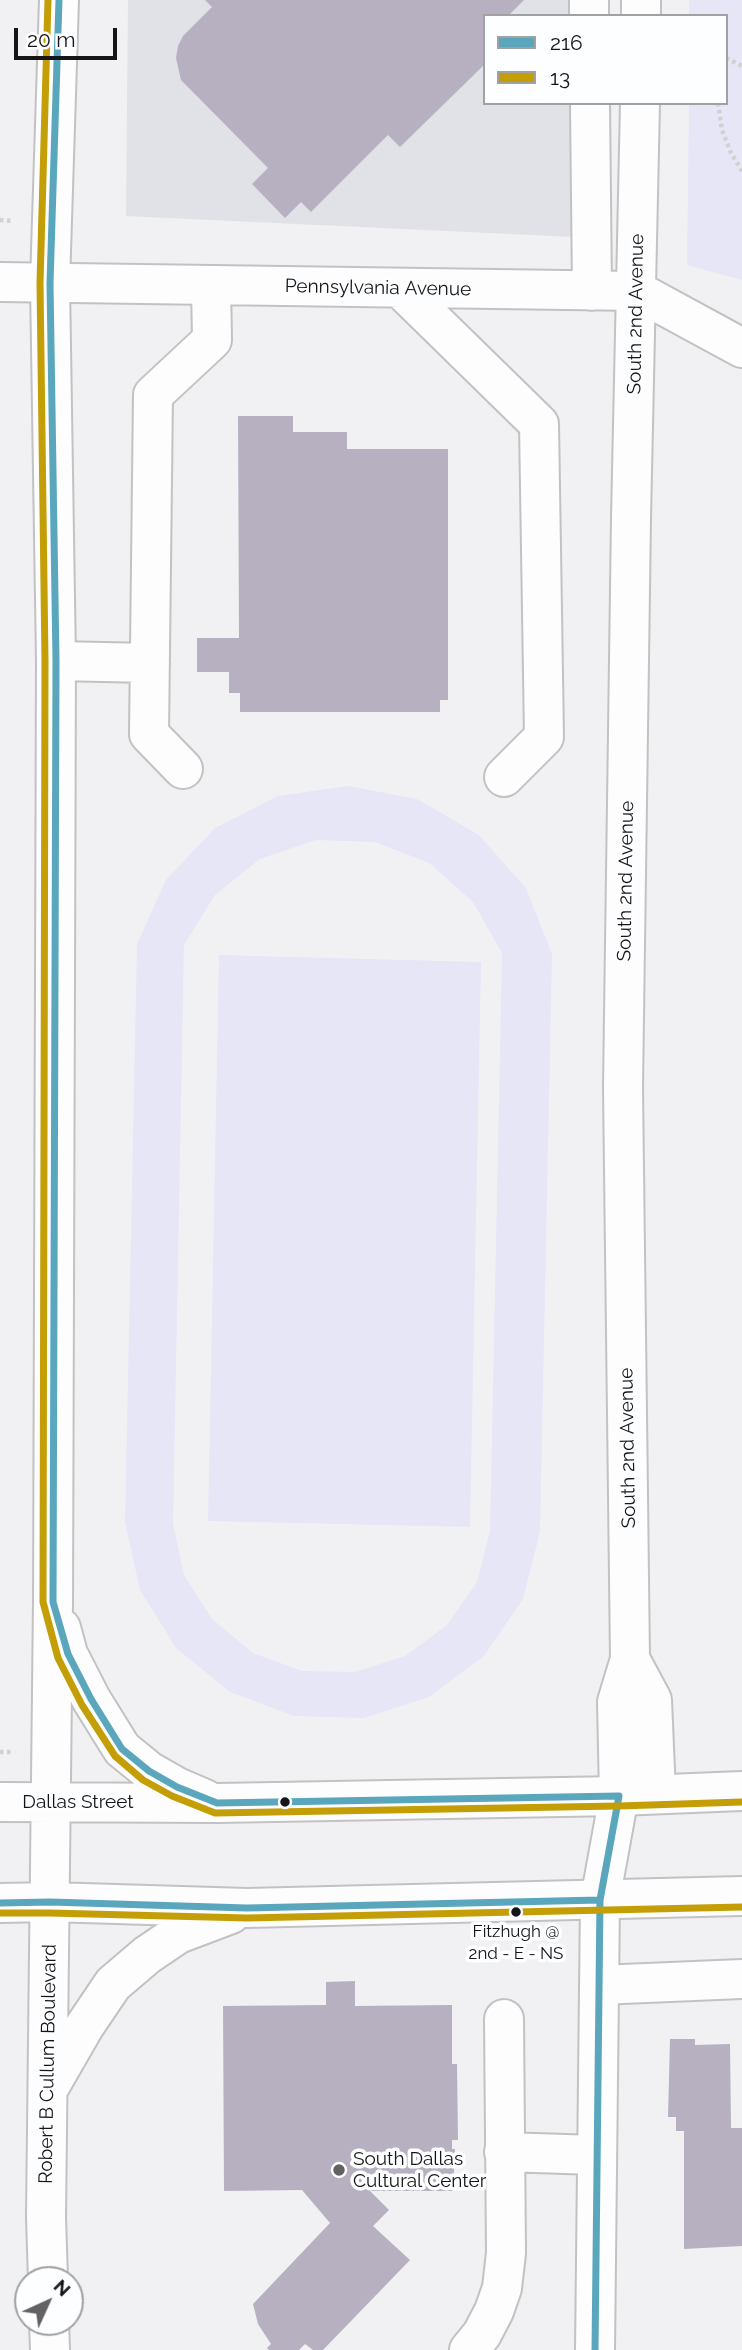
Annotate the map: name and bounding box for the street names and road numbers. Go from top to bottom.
street label: South 2nd Avenue [623,233,649,395]
street label: Pennsylvania Avenue [285,275,471,301]
street label: South 2nd Avenue [613,800,639,962]
street label: South 2nd Avenue [615,1367,641,1529]
street label: Dallas Street [22,1791,134,1813]
street label: Robert B Cullum Boulevard [35,1944,61,2184]

